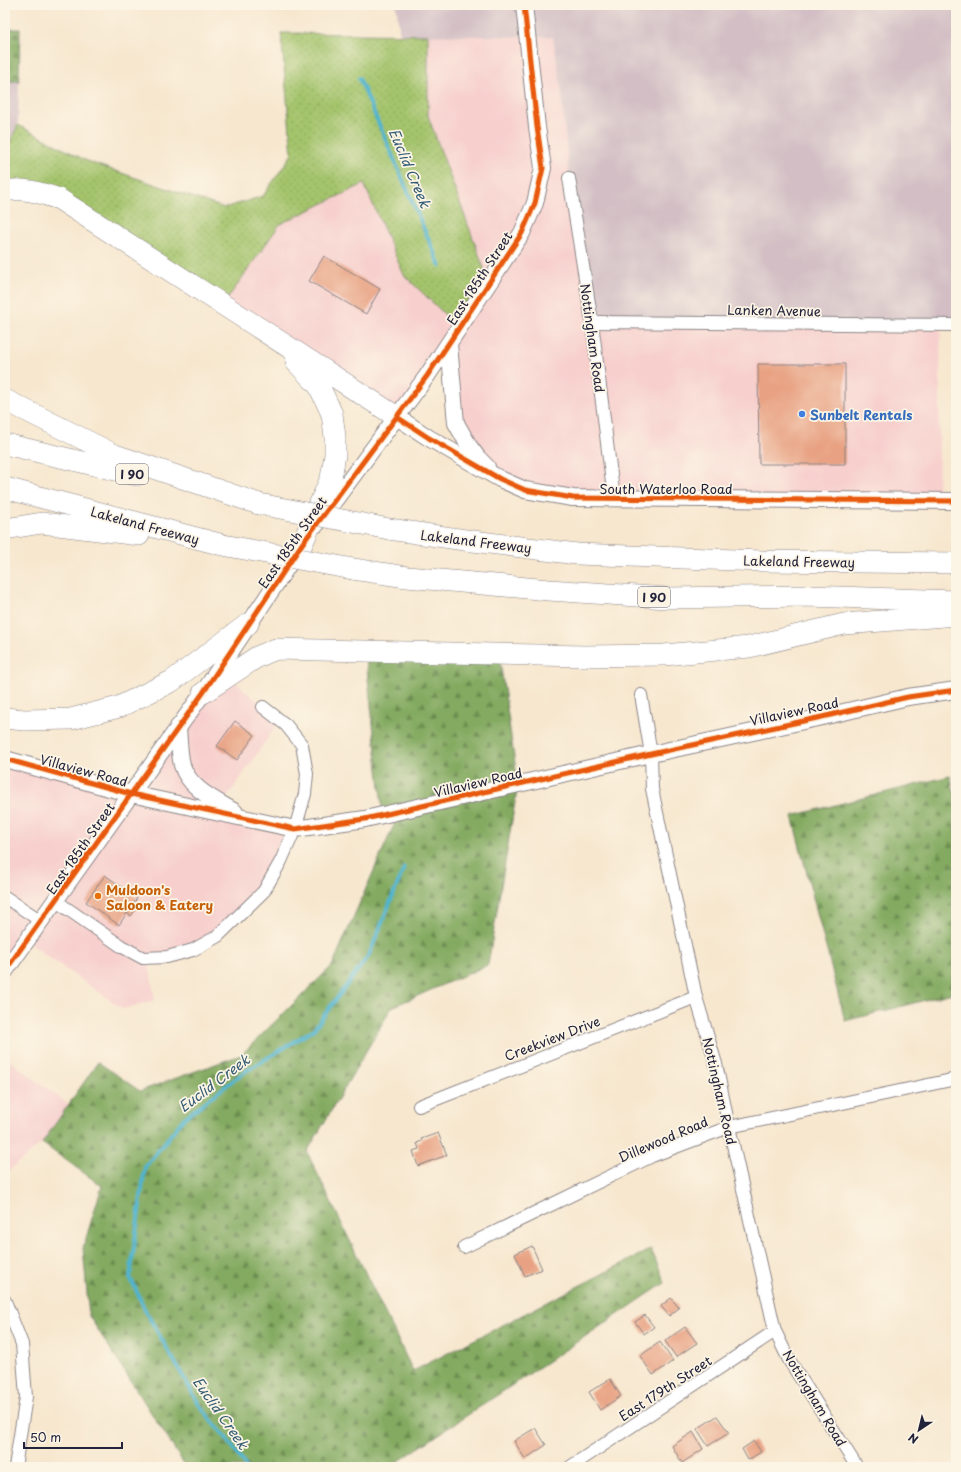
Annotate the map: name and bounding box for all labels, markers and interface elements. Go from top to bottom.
water label: Euclid Creek [384,125,437,212]
street label: East 185th Street [442,228,516,328]
street label: Nottingham Road [576,282,610,394]
street label: Lanken Avenue [727,300,821,320]
place label: Sunbelt Rentals [810,405,912,424]
marker: Sunbelt Rentals [797,409,807,419]
road number: I 90 [116,464,148,484]
street label: South Waterloo Road [599,479,733,498]
street label: East 185th Street [253,492,331,592]
street label: Lakeland Freeway [89,501,201,549]
street label: Lakeland Freeway [419,525,533,557]
street label: Lakeland Freeway [743,551,855,571]
road number: I 90 [638,587,670,607]
street label: Villaview Road [748,692,840,730]
street label: Villaview Road [38,749,130,791]
street label: Villaview Road [432,763,524,801]
street label: East 185th Street [41,798,119,898]
place label: Muldoon's Saloon & Eatery [106,880,213,914]
marker: Muldoon's Saloon & Eatery [93,891,103,901]
street label: Creekview Drive [501,1011,603,1065]
street label: Nottingham Road [698,1035,742,1147]
water label: Euclid Creek [174,1048,255,1117]
street label: Dillewood Road [615,1112,711,1166]
street label: Nottingham Road [779,1346,851,1450]
street label: East 179th Street [615,1351,715,1425]
water label: Euclid Creek [188,1372,255,1455]
north arrow [899,1410,939,1450]
scale bar [24,1424,122,1450]
text: 50 m [30,1428,61,1446]
text: N [904,1429,921,1448]

